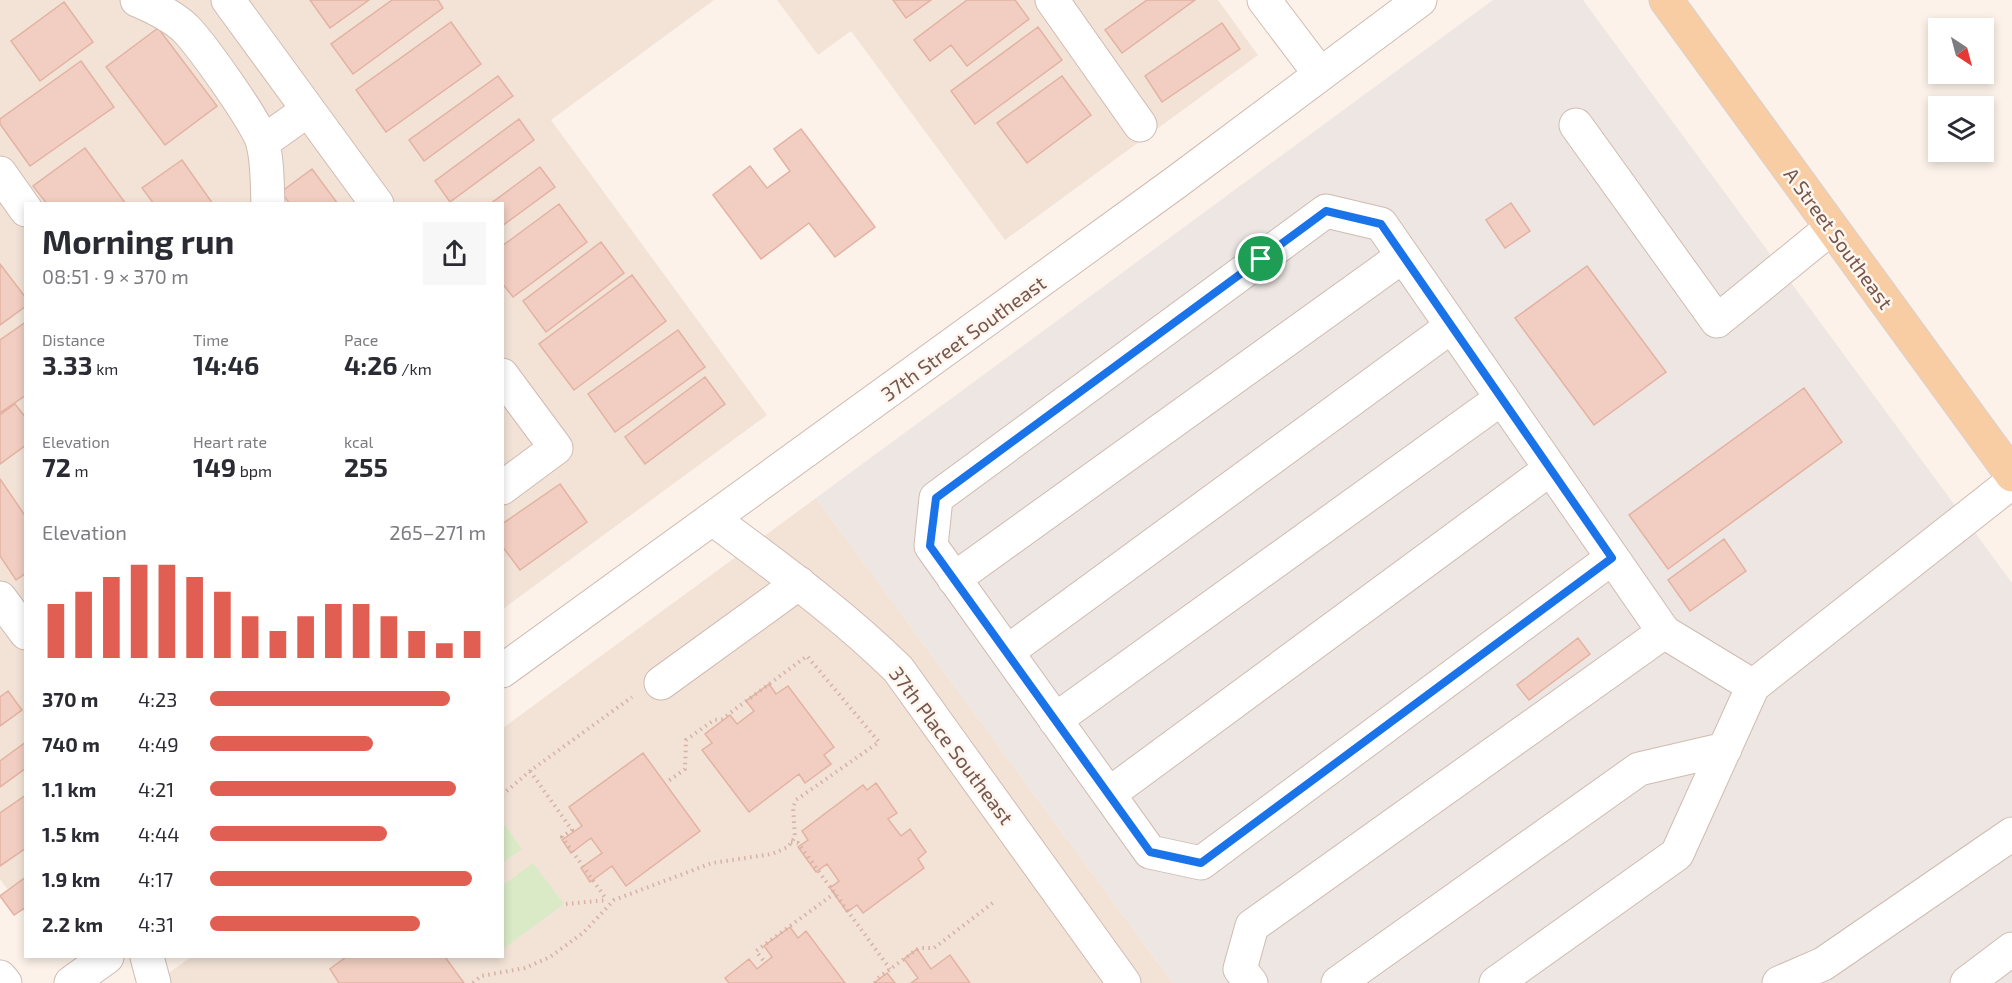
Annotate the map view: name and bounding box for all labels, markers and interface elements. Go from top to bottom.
north arrow [1928,18,1994,84]
map controls [1928,18,1994,162]
button: layers [1928,96,1994,162]
street label: A Street Southeast [1780,163,1899,314]
text: Morning run [42,221,234,261]
button: share [423,222,486,285]
pin [1235,233,1286,284]
icon: arrive [1244,242,1277,275]
text: 08:51 · 9 × 370 m [42,264,189,288]
street label: 37th Street Southeast [876,270,1050,406]
text: Distance [42,330,105,349]
text: Time [193,330,229,349]
text: Pace [344,330,378,349]
text: 3.33 [42,349,93,380]
text: 14:46 [193,349,259,380]
text: 4:26 [344,349,398,380]
text: km [93,359,118,378]
text: /km [398,359,432,378]
text: Elevation [42,432,110,451]
text: Heart rate [193,432,267,451]
text: kcal [344,432,373,451]
text: 72 [42,451,71,482]
text: 149 [193,451,236,482]
text: 255 [344,451,388,482]
text: m [71,461,88,480]
text: bpm [236,461,272,480]
text: Elevation [42,520,127,544]
text: 265–271 m [389,520,486,544]
street label: 37th Place Southeast [885,661,1019,829]
text: 370 m [42,687,98,711]
text: 4:23 [138,687,177,711]
text: 740 m [42,732,100,756]
text: 4:49 [138,732,179,756]
text: 1.1 km [42,777,96,801]
text: 4:21 [138,777,174,801]
text: 1.5 km [42,822,100,846]
text: 4:44 [138,822,180,846]
text: 1.9 km [42,867,100,891]
text: 4:17 [138,867,173,891]
text: 2.2 km [42,912,103,936]
text: 4:31 [138,912,174,936]

